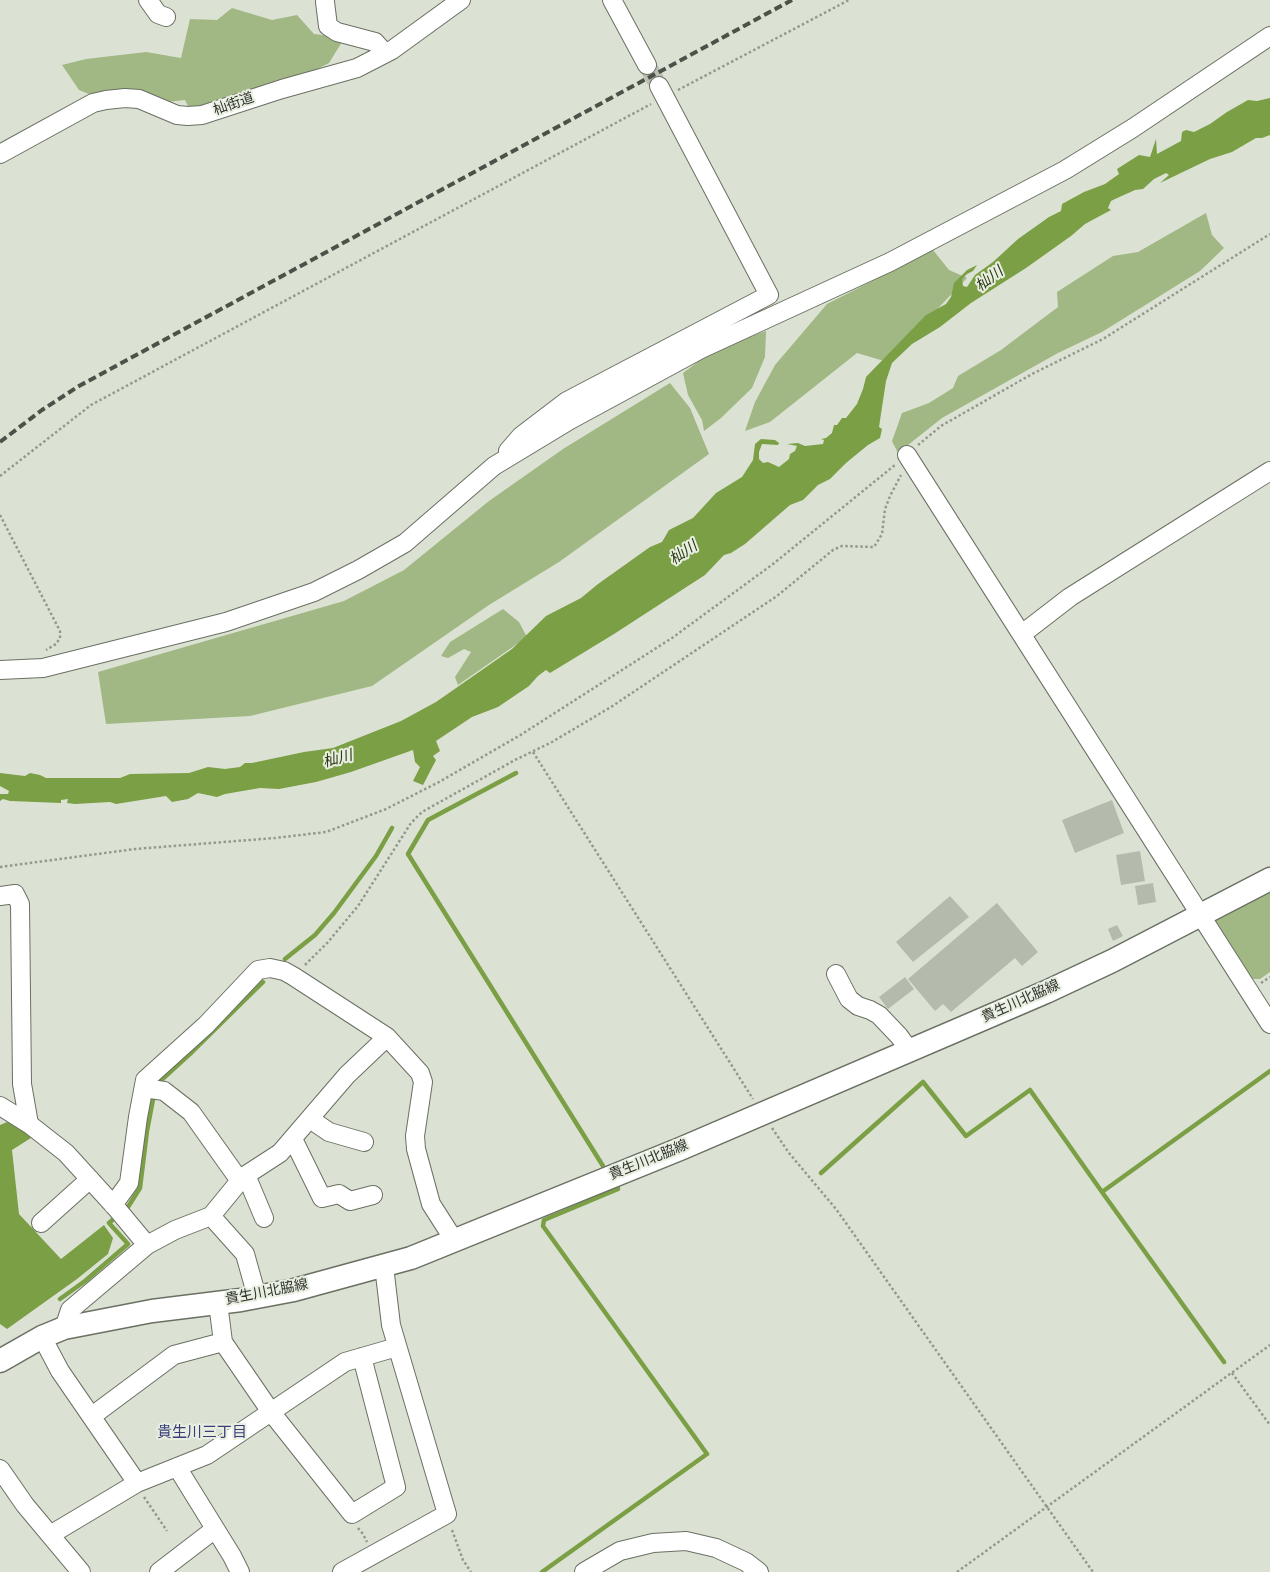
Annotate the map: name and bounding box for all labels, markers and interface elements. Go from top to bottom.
street label: 杣街道 [211,90,257,120]
water label: 杣川 [973,264,1007,296]
water label: 杣川 [667,538,701,570]
water label: 杣川 [321,747,355,773]
street label: 貴生川北脇線 [979,977,1063,1027]
street label: 貴生川北脇線 [607,1137,691,1185]
street label: 貴生川北脇線 [224,1277,310,1309]
district label: 貴生川三丁目 [157,1425,247,1443]

